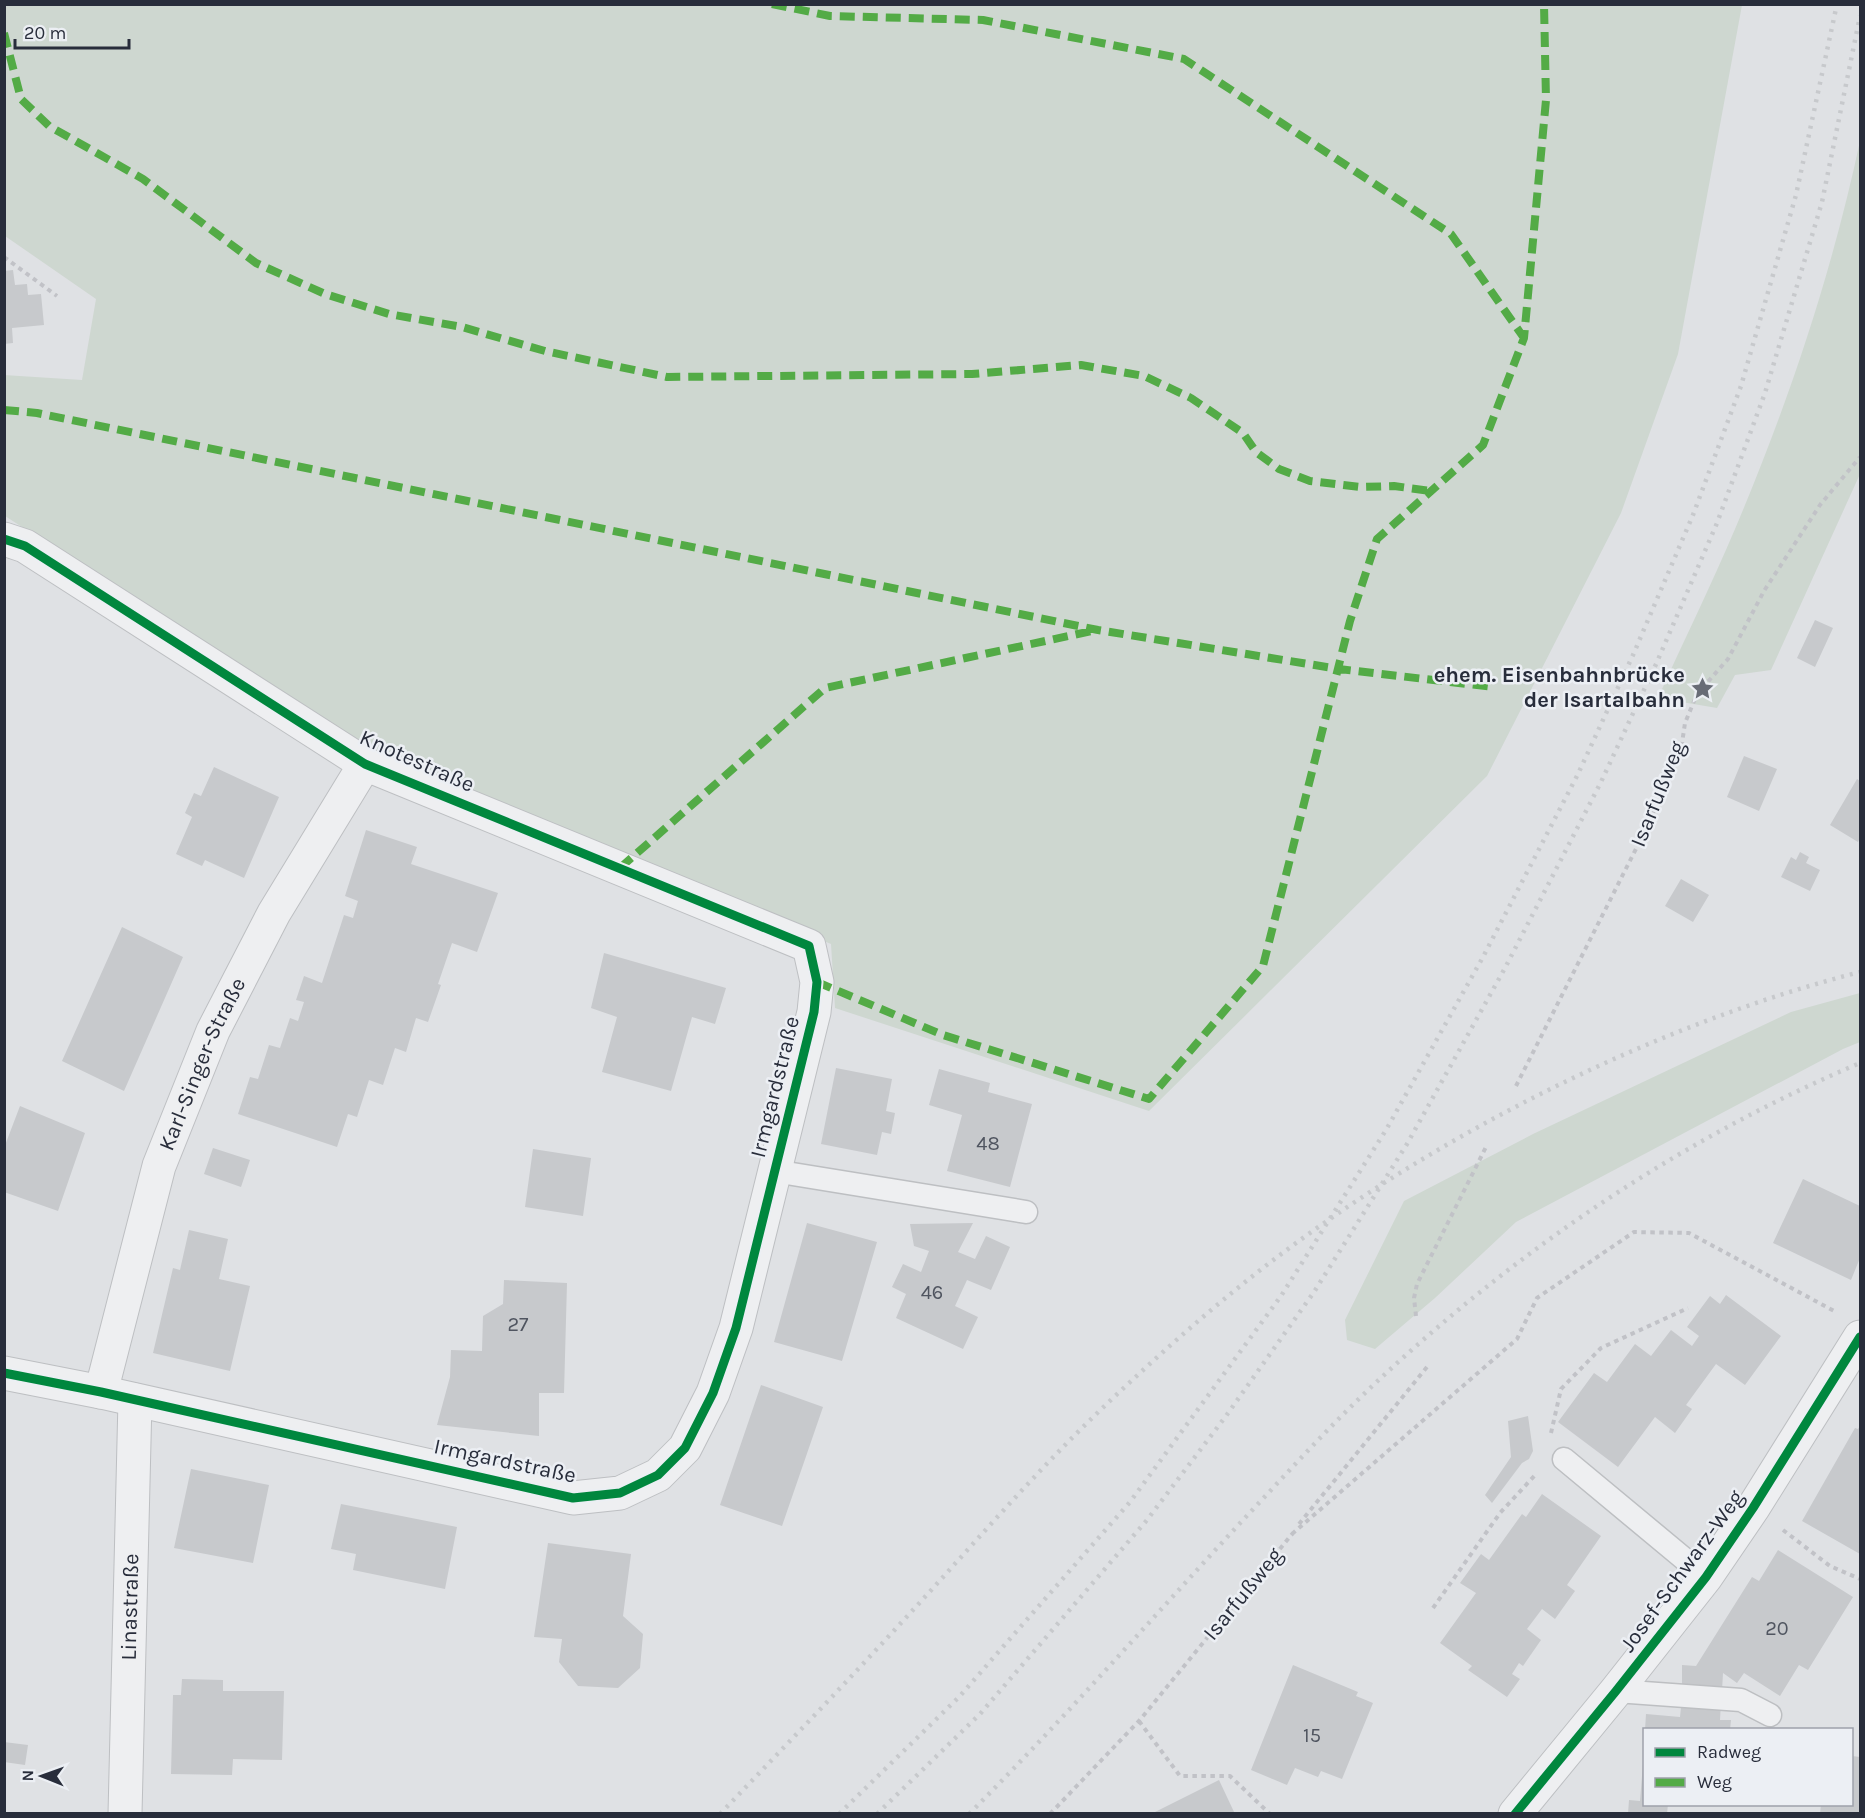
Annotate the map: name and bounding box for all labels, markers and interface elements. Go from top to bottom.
scale bar [15,12,129,50]
text: 20 m [24,22,66,44]
place label: ehem. Eisenbahnbrücke der Isartalbahn [1434,662,1685,713]
place icon: ehem. Eisenbahnbrücke der Isartalbahn [1690,675,1716,701]
street label: Knotestraße [356,724,478,798]
street label: Isarfußweg [1625,737,1691,851]
street label: Karl-Singer-Straße [153,973,251,1155]
street label: Irmgardstraße [745,1014,805,1160]
house number: 48 [976,1132,1000,1155]
house number: 46 [921,1281,943,1304]
house number: 27 [508,1313,529,1336]
street label: Irmgardstraße [431,1433,579,1489]
street label: Josef-Schwarz-Weg [1615,1485,1750,1657]
street label: Isarfußweg [1198,1542,1289,1646]
street label: Linastraße [116,1553,144,1661]
house number: 20 [1765,1617,1789,1640]
house number: 15 [1303,1724,1321,1747]
legend [1643,1728,1853,1806]
text: Radweg [1697,1741,1761,1763]
north arrow [12,1746,72,1806]
text: N [18,1770,37,1782]
text: Weg [1697,1771,1732,1793]

